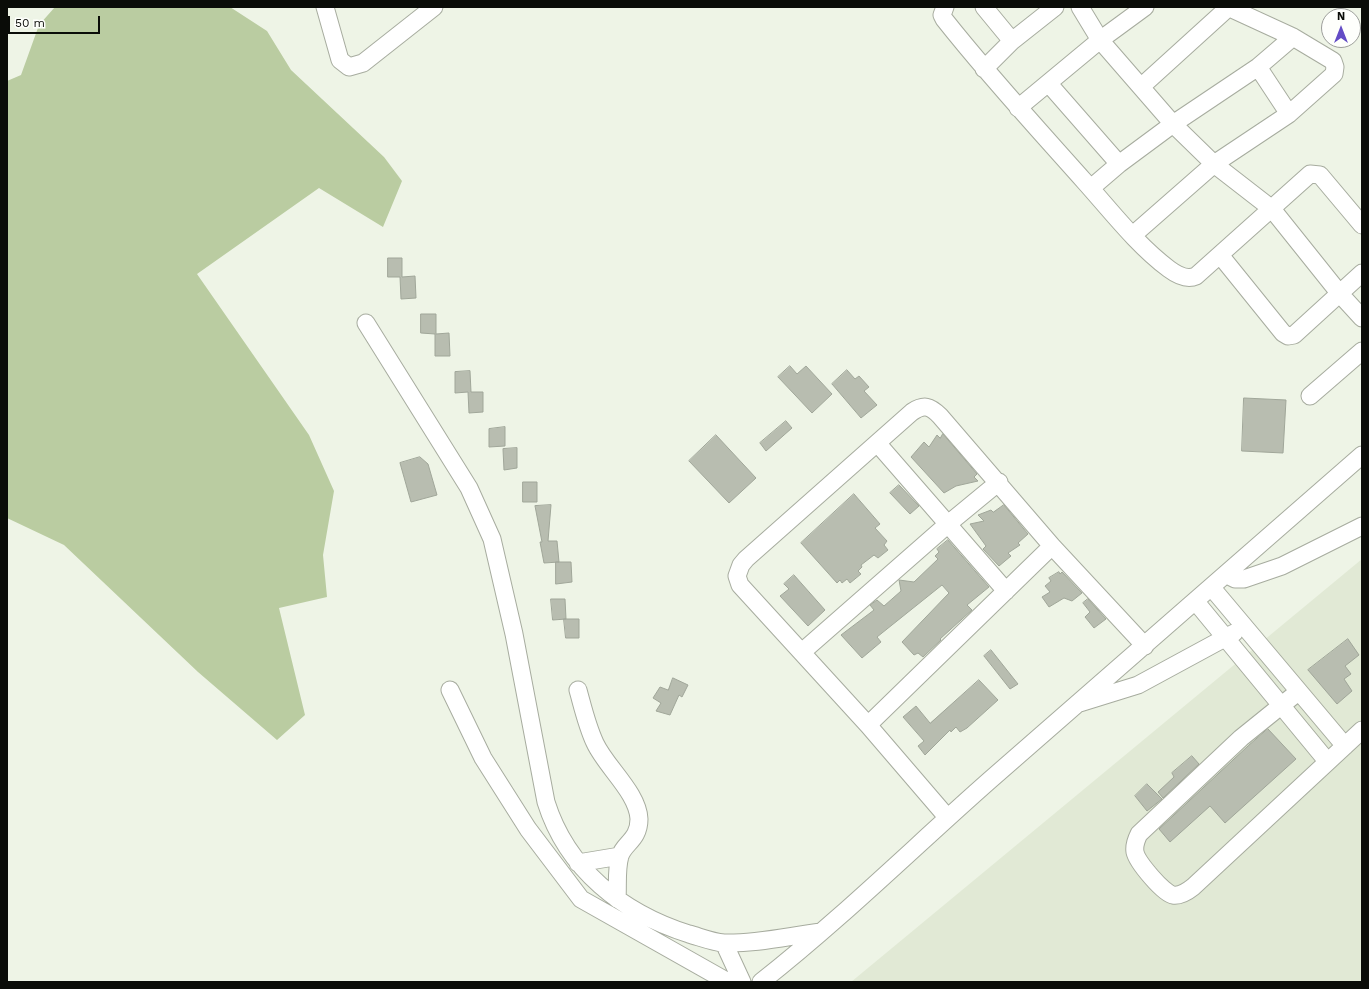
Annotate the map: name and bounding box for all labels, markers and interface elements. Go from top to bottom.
scale bar [10,8,102,34]
north arrow [1321,8,1361,48]
text: N [1337,10,1345,23]
text: 50 m [15,16,45,30]

